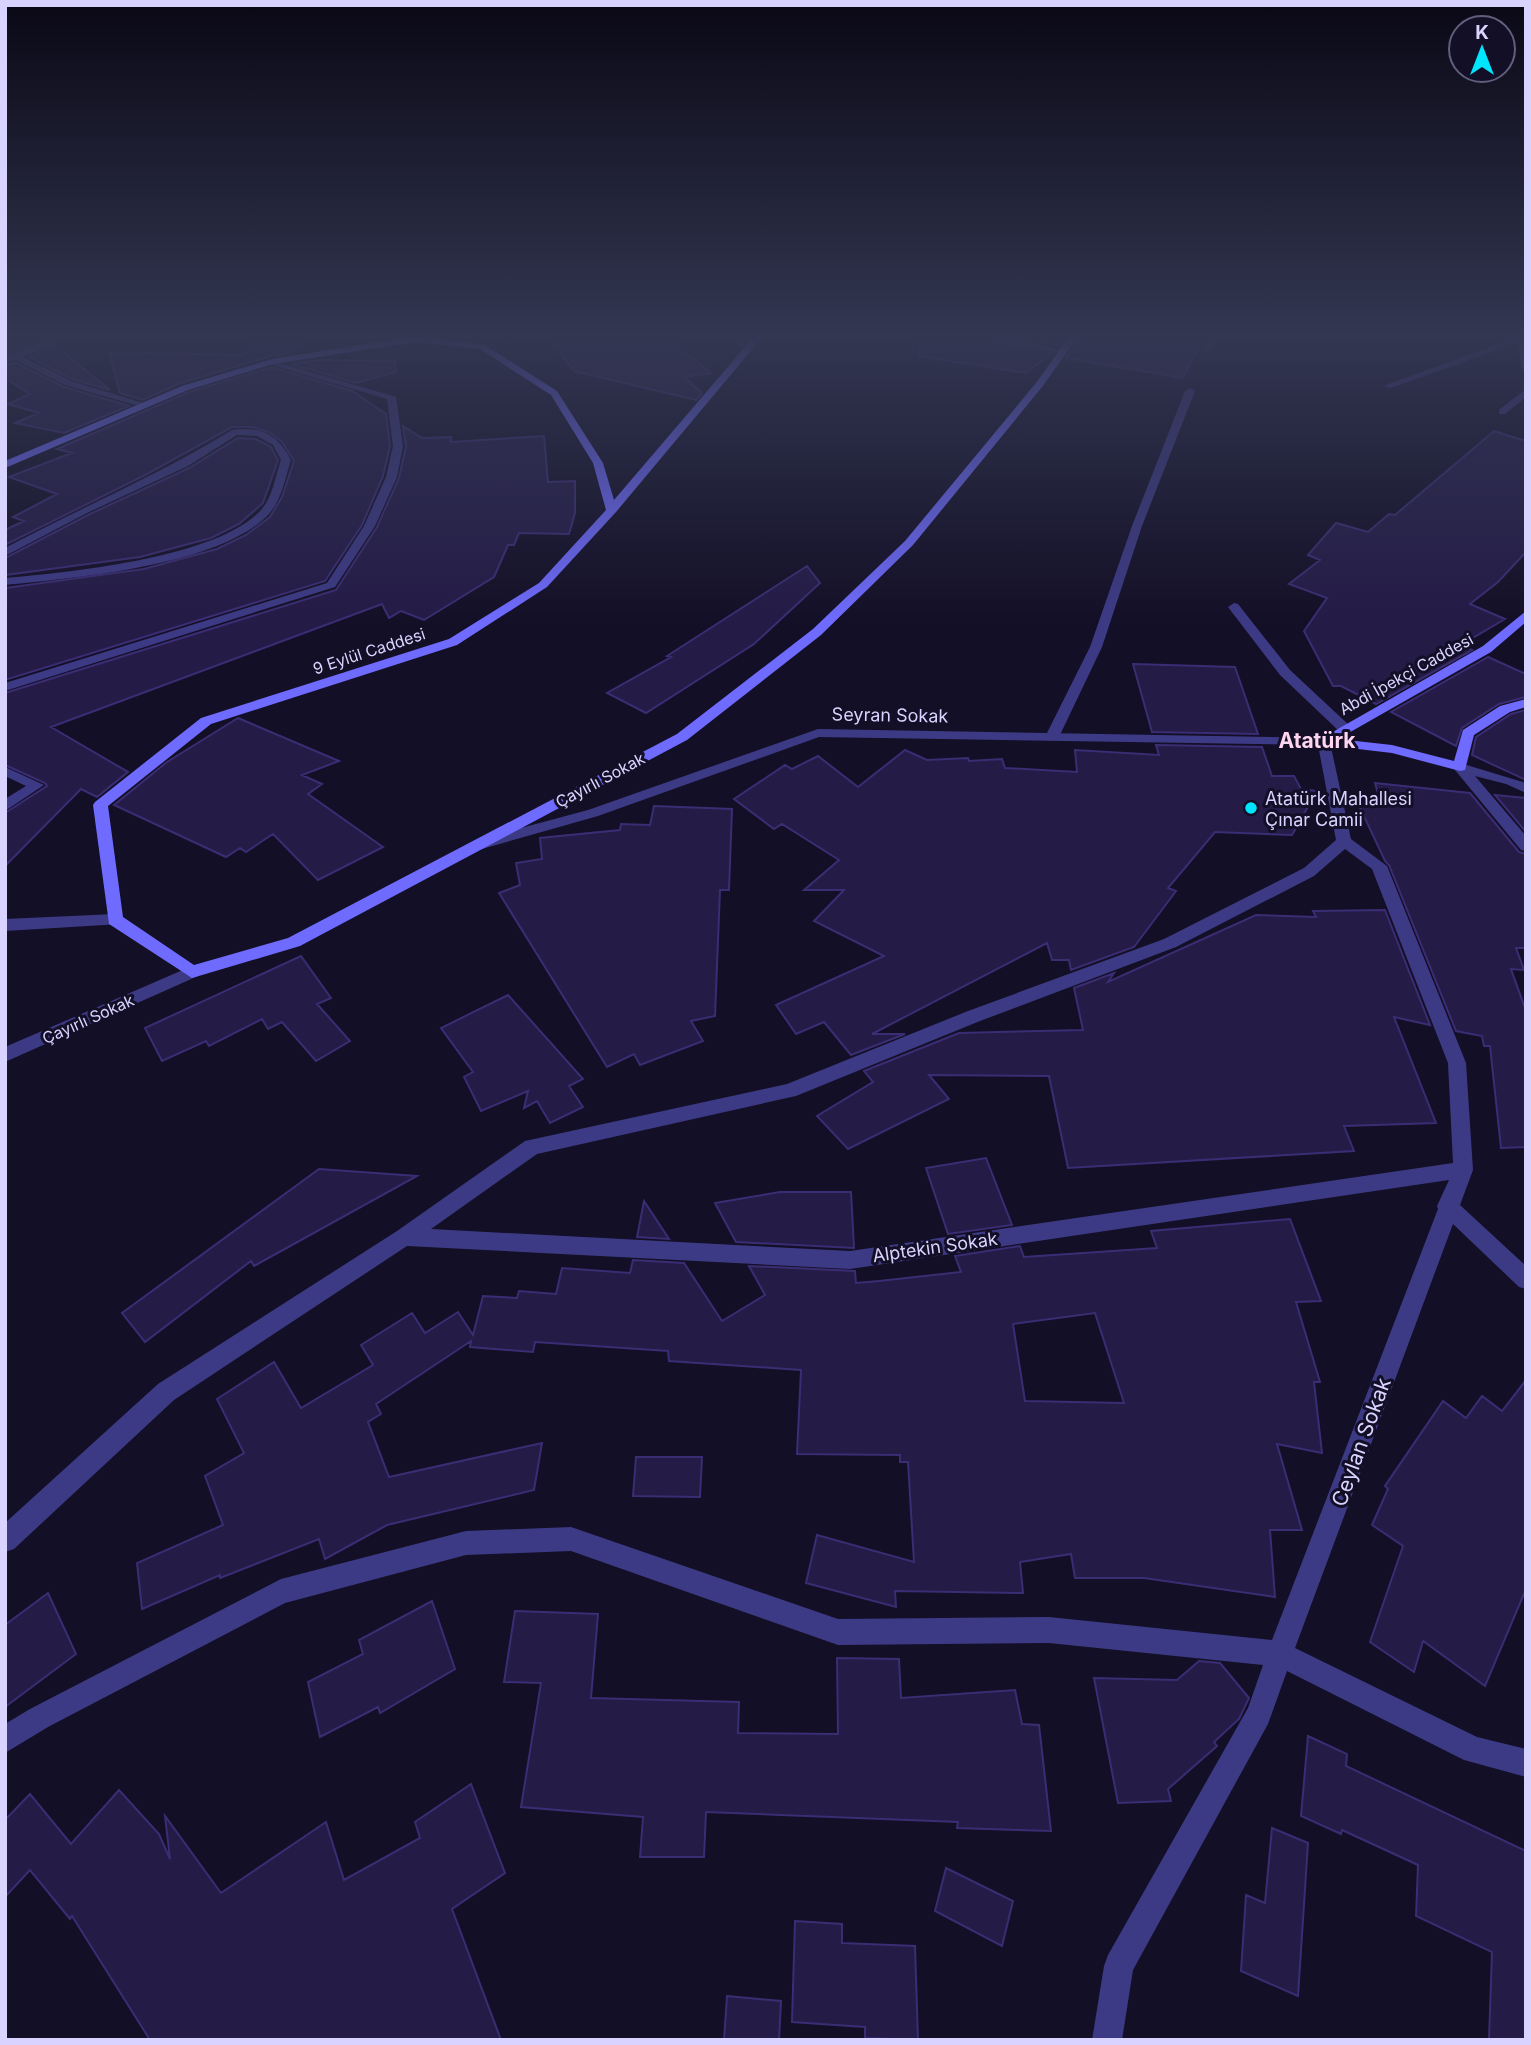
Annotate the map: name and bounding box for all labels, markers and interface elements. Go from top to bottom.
north arrow [1447,14,1517,84]
text: K [1475,21,1489,44]
street label: 9 Eylül Caddesi [310,623,428,679]
street label: Abdi İpekçi Caddesi [1335,629,1477,719]
street label: Seyran Sokak [832,703,949,727]
district label: Atatürk [1279,728,1356,753]
street label: Çayırlı Sokak [552,748,648,812]
place label: Atatürk Mahallesi Çınar Camii [1265,788,1412,830]
marker: Atatürk Mahallesi Çınar Camii [1243,800,1259,816]
street label: Çayırlı Sokak [39,990,137,1048]
street label: Alptekin Sokak [871,1228,999,1266]
street label: Ceylan Sokak [1326,1374,1396,1510]

